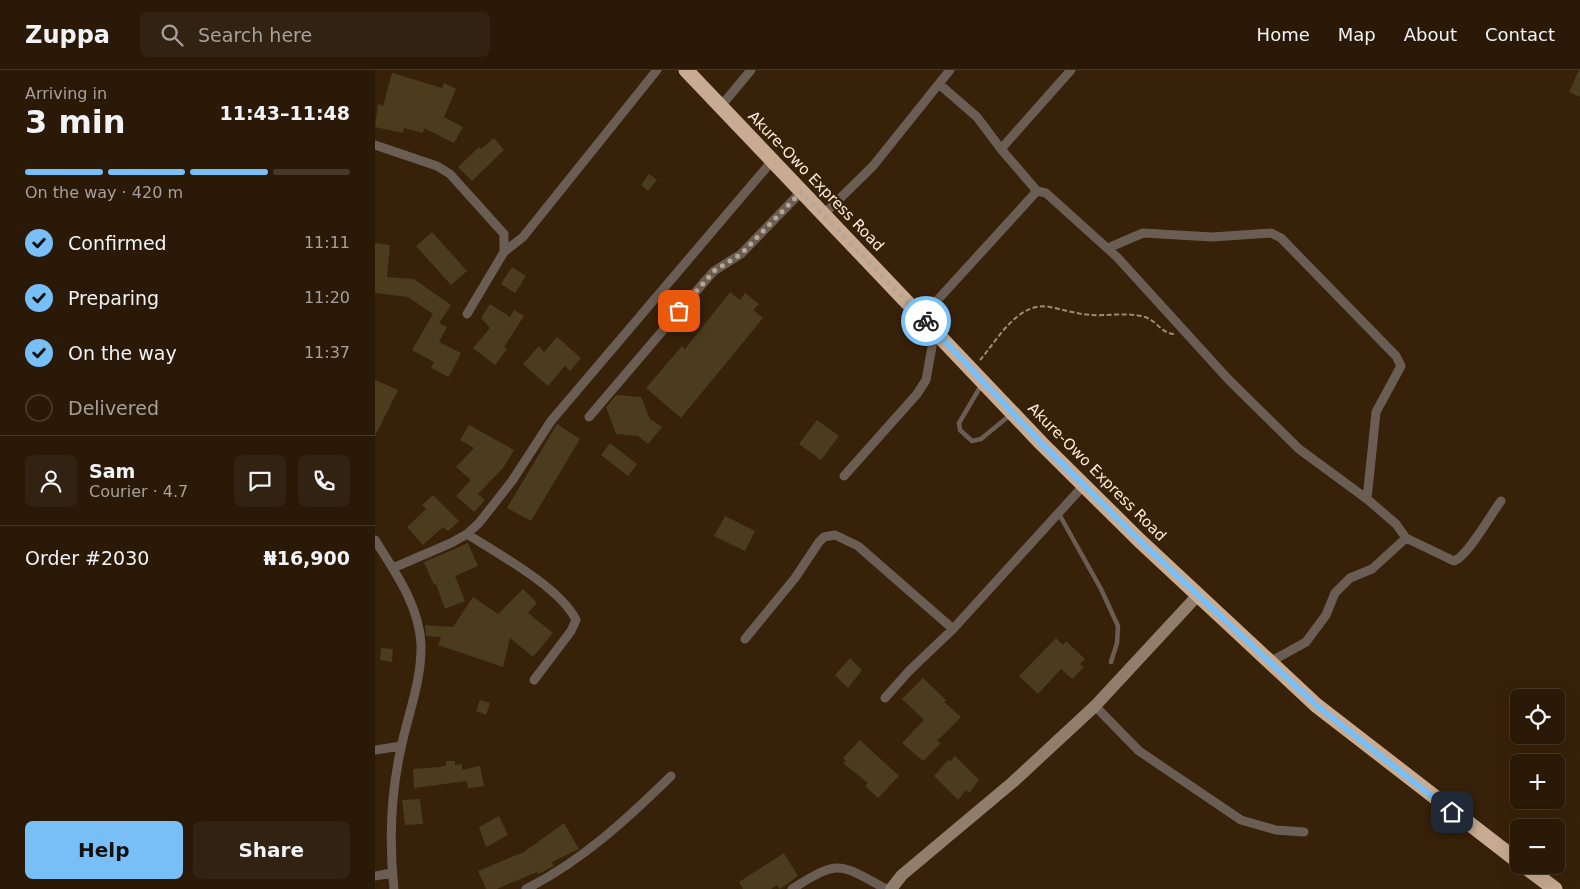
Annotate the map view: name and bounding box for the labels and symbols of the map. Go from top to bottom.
street label: Akure-Owo Express Road [744,107,888,255]
pin [658,290,700,332]
courier [901,296,951,346]
street label: Akure-Owo Express Road [1024,399,1170,545]
pin [1431,791,1473,833]

